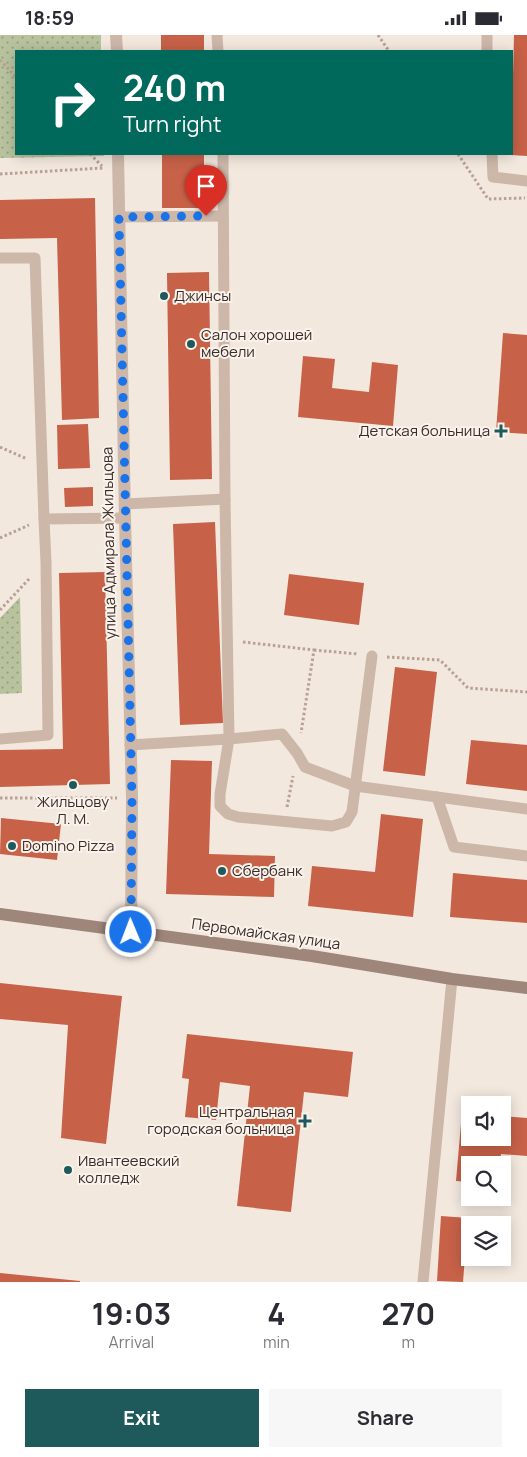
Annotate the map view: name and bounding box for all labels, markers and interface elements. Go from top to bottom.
text: 18:59 [25,5,74,31]
text: 240 m [123,64,226,112]
icon: right [40,70,105,135]
text: Turn right [123,109,221,139]
pin [185,165,227,216]
icon: arrive [192,172,220,200]
place label: Джинсы [174,285,231,306]
marker: Джинсы [158,290,170,302]
place label: Салон хорошей мебели [201,324,312,362]
marker: Салон хорошей мебели [185,338,197,350]
place label: Детская больница [358,420,490,441]
marker: Детская больница [494,424,508,438]
street label: улица Адмирала Жильцова [96,446,121,640]
marker: Жильцову Л. М. [67,779,79,791]
place label: Жильцову Л. М. [37,791,109,829]
place label: Domino Pizza [22,835,114,856]
marker: Domino Pizza [6,840,18,852]
place label: Сбербанк [232,860,303,881]
marker: Сбербанк [216,865,228,877]
position arrow [104,905,156,957]
street label: Первомайская улица [190,913,342,954]
map controls [461,1096,511,1266]
button: sound [461,1096,511,1146]
place label: Центральная городская больница [147,1101,294,1139]
marker: Центральная городская больница [298,1114,312,1128]
place label: Ивантеевский колледж [78,1150,179,1188]
button: search [461,1156,511,1206]
marker: Ивантеевский колледж [62,1164,74,1176]
button: layers [461,1216,511,1266]
text: 19:03 [92,1293,171,1334]
text: 4 [267,1293,285,1334]
text: 270 [382,1293,435,1334]
text: Arrival [109,1331,154,1353]
text: min [263,1331,290,1353]
text: m [402,1331,415,1353]
button: Exit [25,1389,259,1447]
button: Share [269,1389,502,1447]

